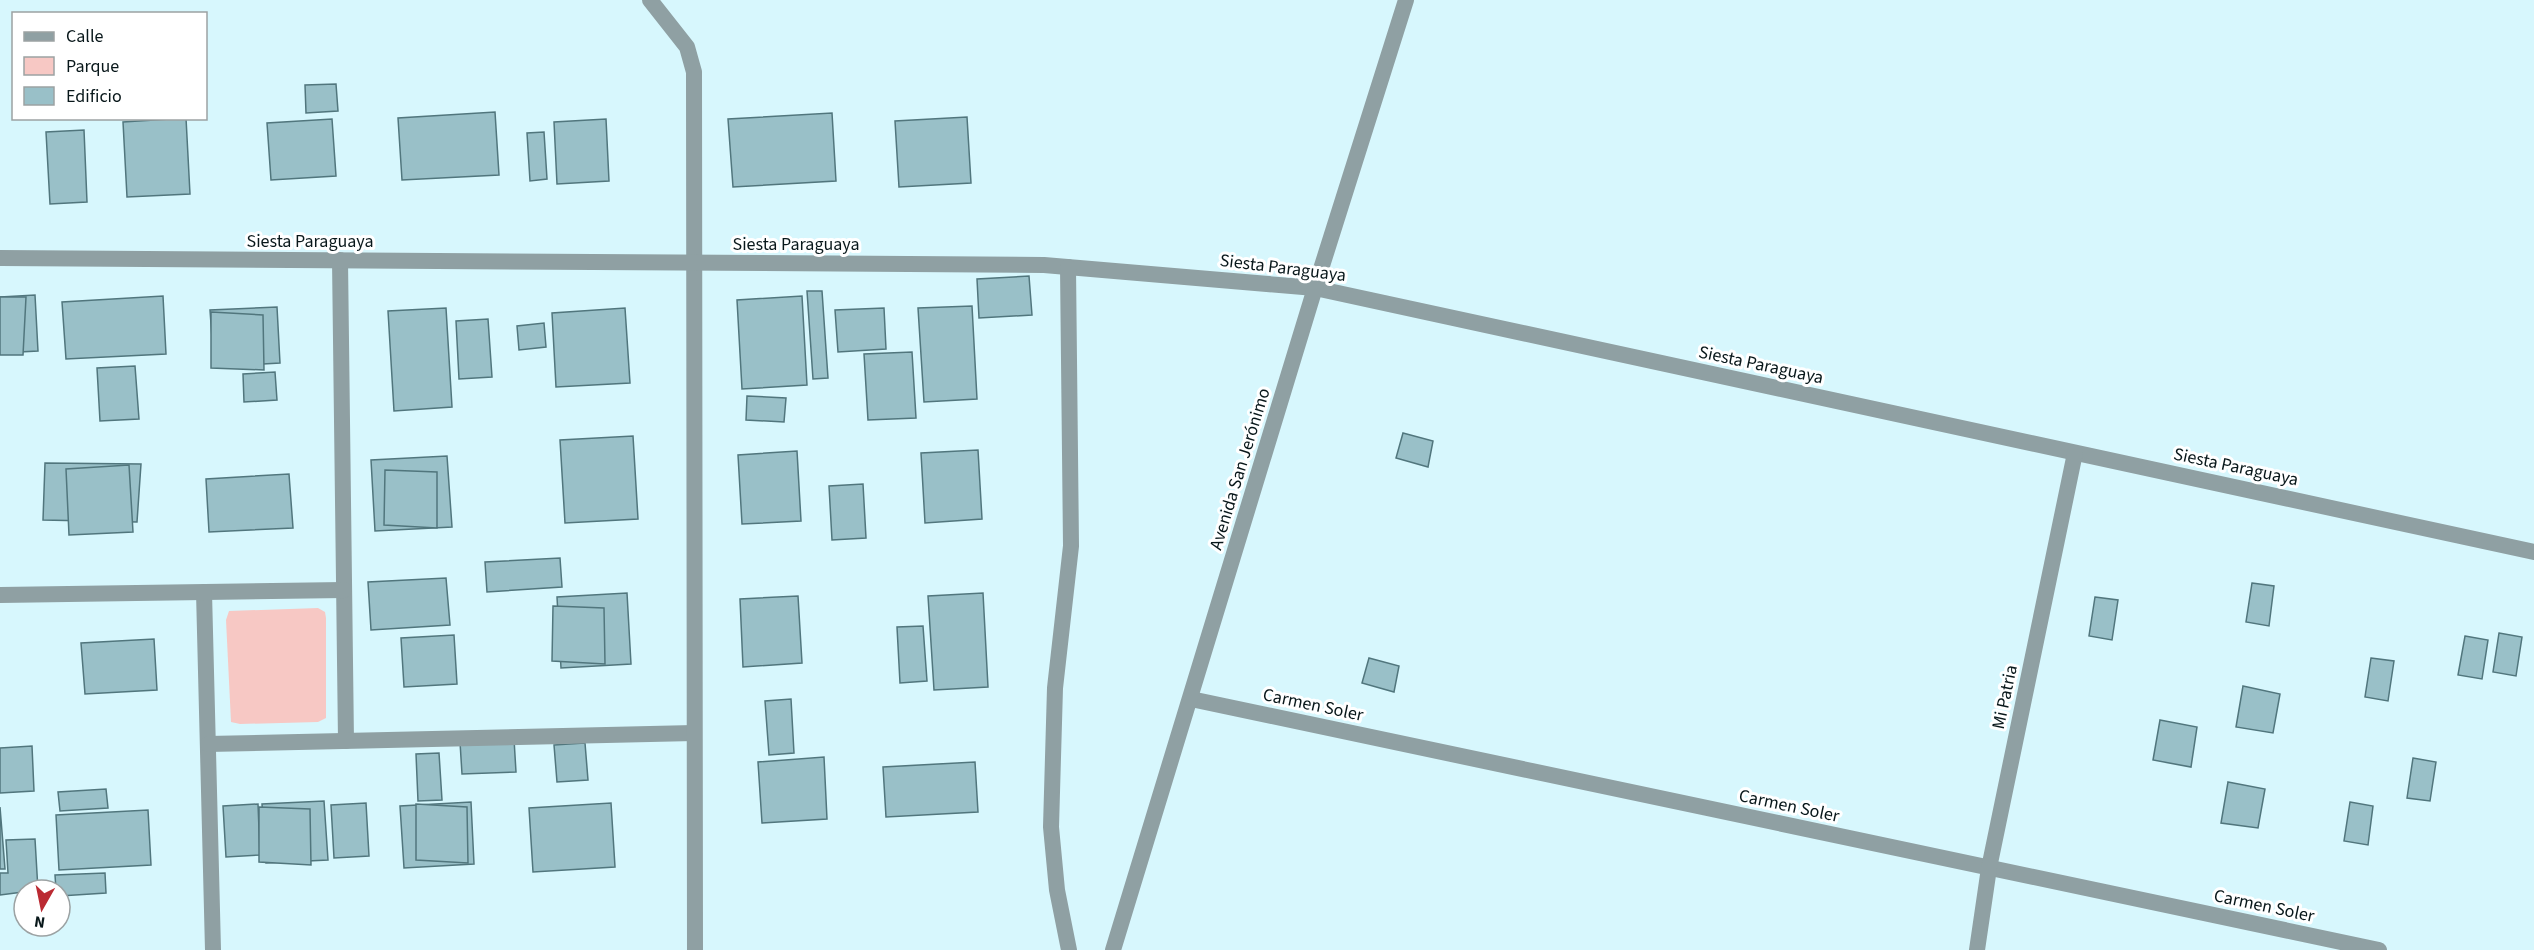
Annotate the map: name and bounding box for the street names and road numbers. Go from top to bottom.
street label: Siesta Paraguaya [247,229,373,254]
street label: Siesta Paraguaya [733,232,859,257]
street label: Siesta Paraguaya [1218,248,1348,288]
street label: Siesta Paraguaya [1696,340,1826,390]
street label: Avenida San Jerónimo [1203,385,1277,553]
street label: Siesta Paraguaya [2171,442,2301,492]
street label: Mi Patria [1986,663,2024,731]
street label: Carmen Soler [1261,682,1366,728]
street label: Carmen Soler [1737,783,1842,829]
street label: Carmen Soler [2212,883,2317,929]

